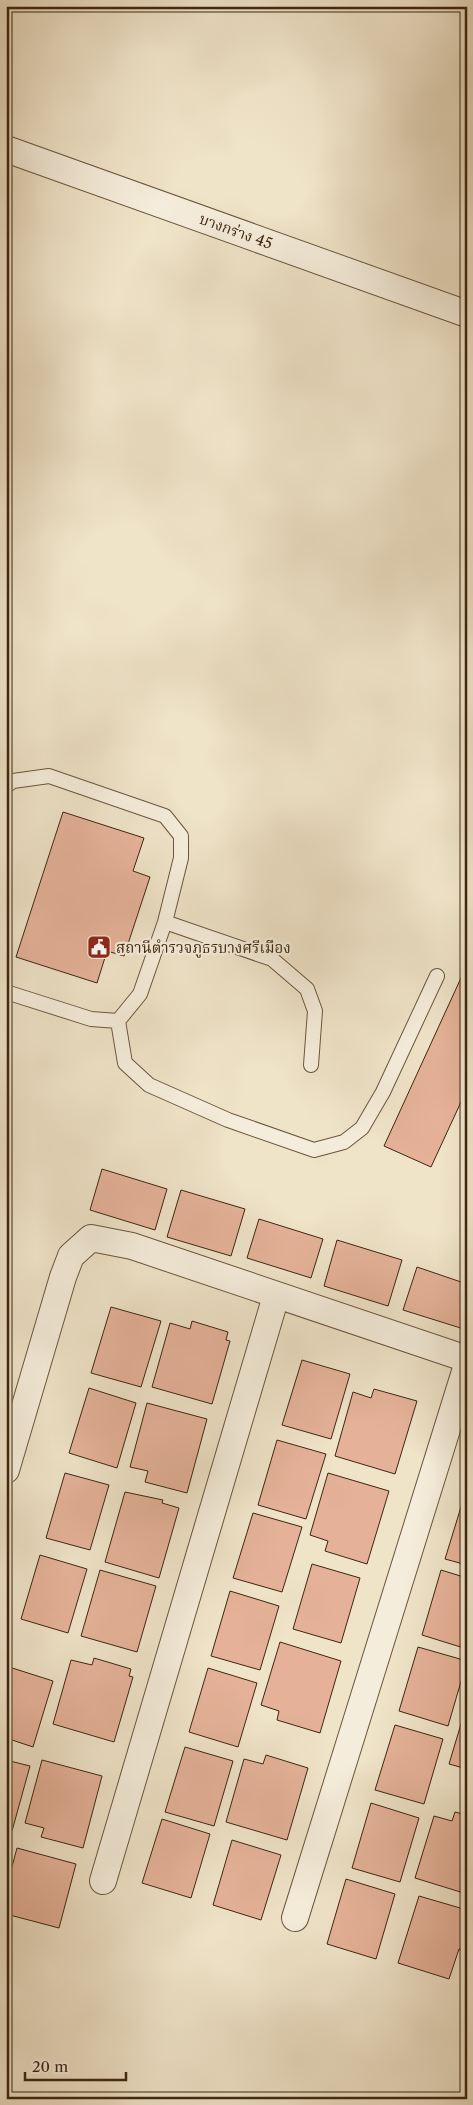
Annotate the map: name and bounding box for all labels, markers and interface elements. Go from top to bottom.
street label: บางกร่าง 45 [197,209,275,253]
public building icon: สถานีตำรวจภูธรบางศรีเมือง [86,934,112,960]
place label: สถานีตำรวจภูธรบางศรีเมือง [116,938,291,958]
scale bar [25,2050,126,2082]
text: 20 m [32,2057,68,2076]

